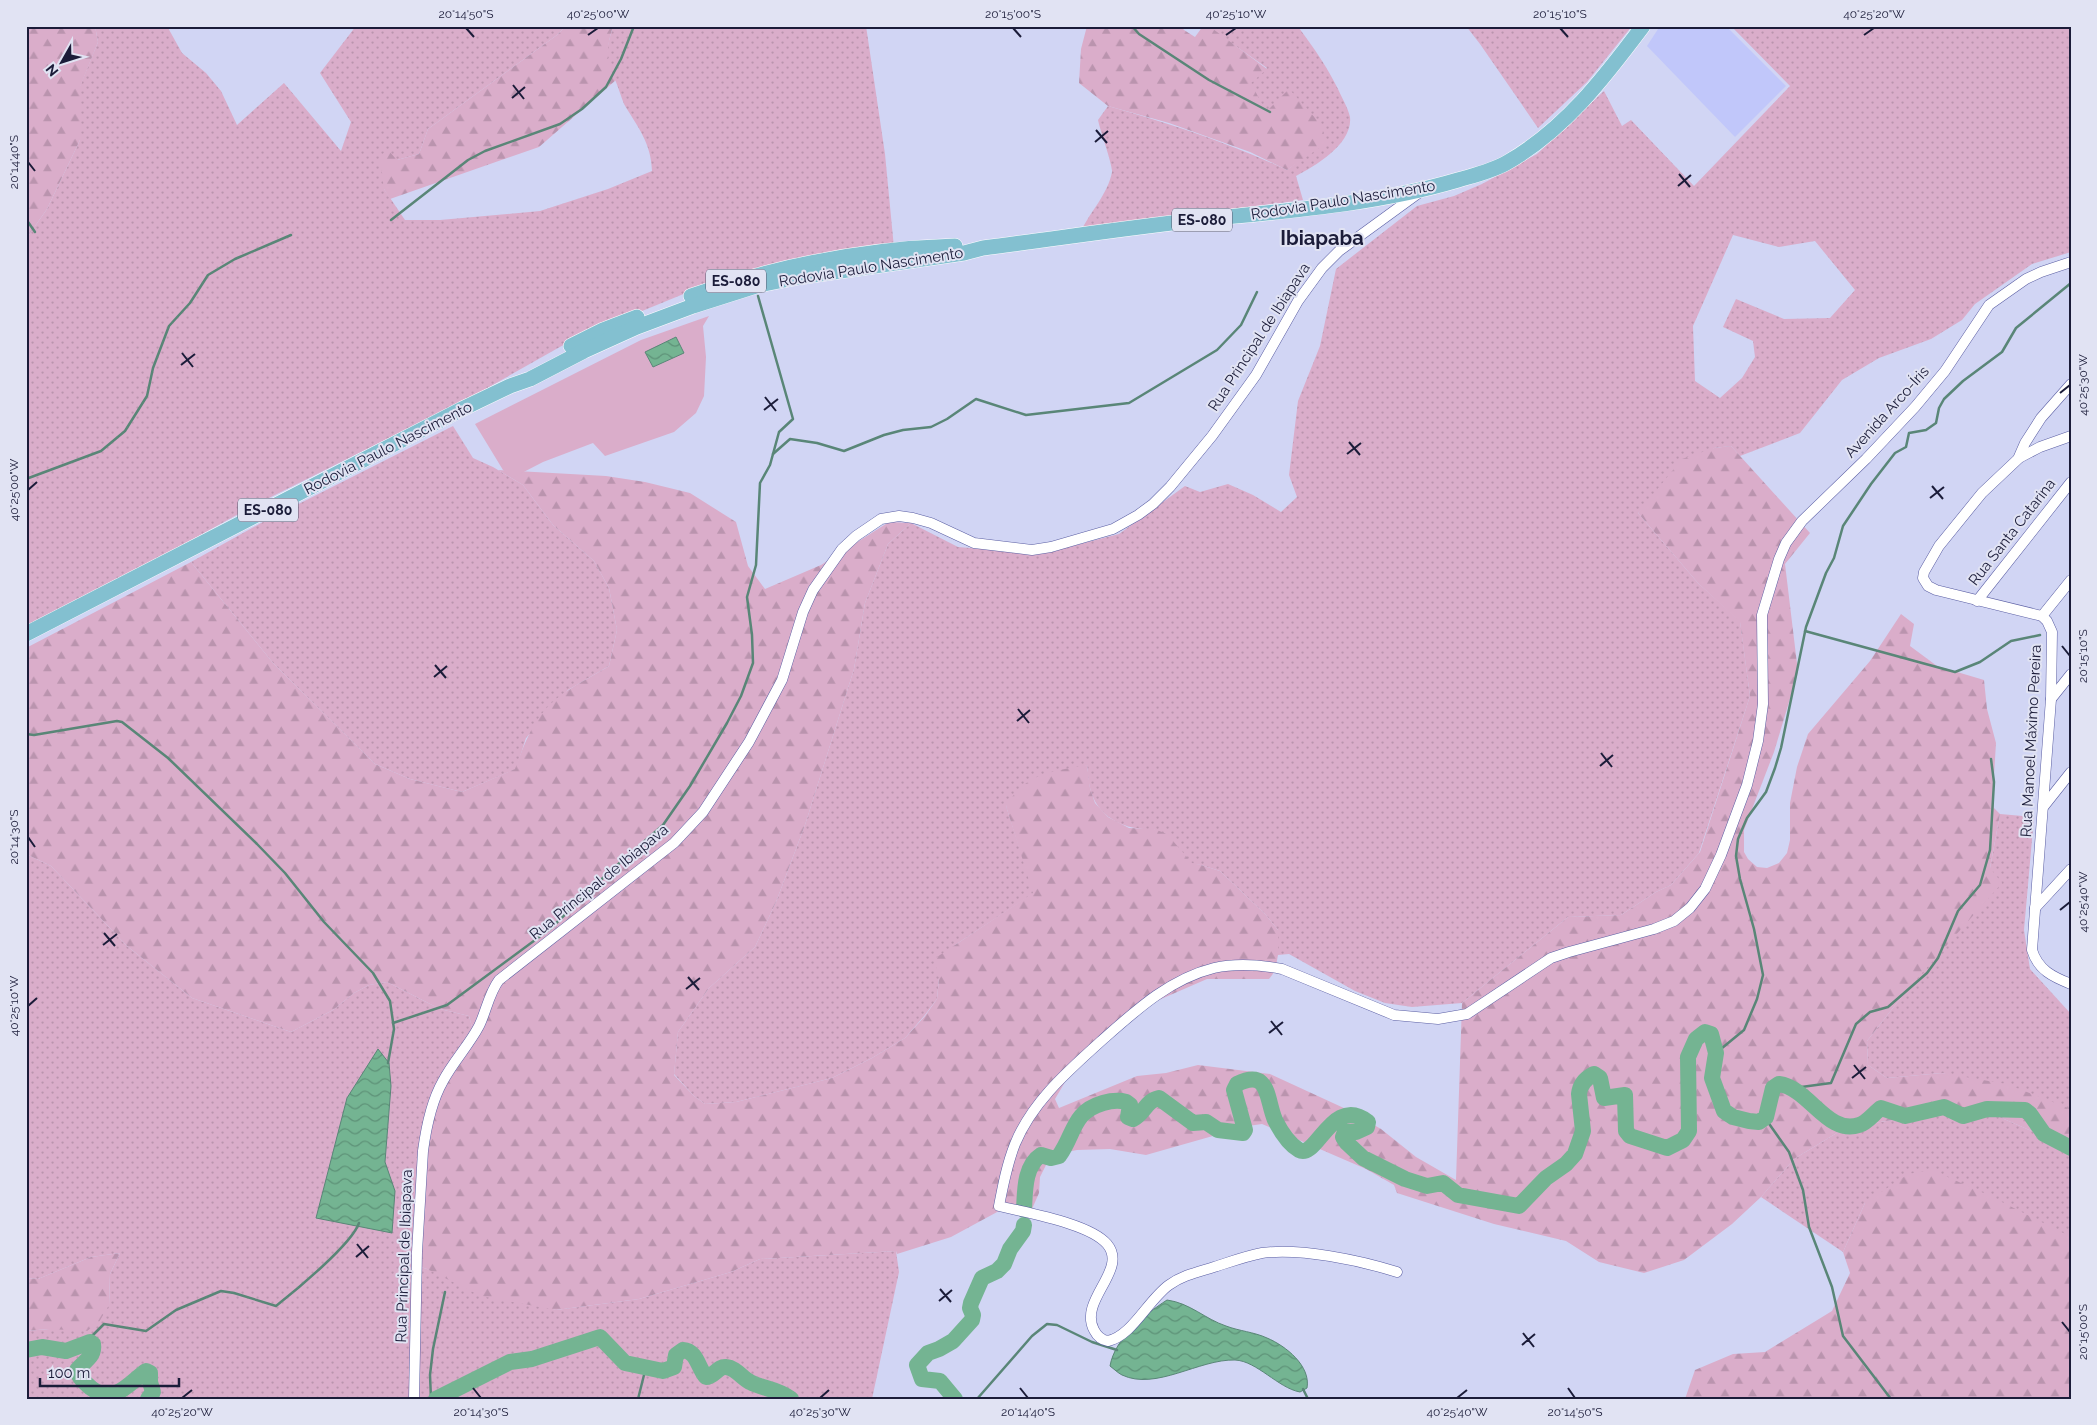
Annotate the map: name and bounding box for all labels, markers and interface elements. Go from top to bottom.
text: 20°14'50"S [439,7,493,21]
text: 40°25'00"W [567,7,630,21]
text: 20°15'00"S [985,7,1041,21]
text: 40°25'10"W [1206,7,1267,21]
text: 20°15'10"S [1533,7,1587,21]
text: 40°25'20"W [1843,7,1905,21]
north arrow [38,38,88,88]
text: N [42,61,61,79]
text: 20°14'40"S [7,135,21,189]
street label: Rodovia Paulo Nascimento [1250,177,1437,223]
road number: ES-080 [1172,208,1232,232]
district label: Ibiapaba [1280,226,1364,250]
street label: Rodovia Paulo Nascimento [778,244,965,290]
street label: Rua Principal de Ibiapava [1204,259,1314,415]
road number: ES-080 [706,270,766,292]
text: 40°25'30"W [2076,354,2090,416]
street label: Avenida Arco-Íris [1841,362,1933,462]
street label: Rodovia Paulo Nascimento [301,398,475,498]
text: 40°25'00"W [7,458,21,521]
street label: Rua Santa Catarina [1965,475,2059,589]
road number: ES-080 [238,498,298,522]
text: 20°15'10"S [2076,629,2090,683]
street label: Rua Manoel Máximo Pereira [2017,644,2045,838]
text: 20°14'30"S [7,810,21,864]
street label: Rua Principal de Ibiapava [526,821,672,943]
text: 40°25'40"W [2076,871,2090,932]
text: 40°25'10"W [7,975,21,1036]
street label: Rua Principal de Ibiapava [392,1169,416,1343]
text: 20°15'00"S [2076,1304,2090,1360]
scale bar [40,1355,179,1387]
text: 100 m [48,1364,90,1382]
text: 40°25'20"W [151,1405,213,1419]
text: 20°14'30"S [454,1405,508,1419]
text: 40°25'30"W [789,1405,851,1419]
text: 20°14'40"S [1001,1405,1055,1419]
text: 40°25'40"W [1427,1405,1488,1419]
text: 20°14'50"S [1548,1405,1602,1419]

